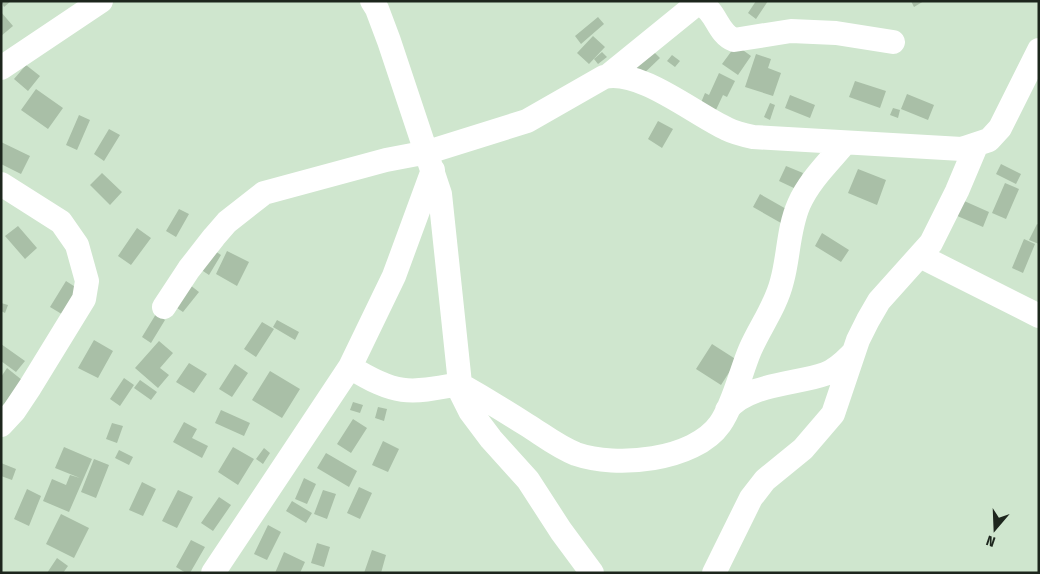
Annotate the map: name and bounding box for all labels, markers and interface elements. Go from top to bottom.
north arrow [970,504,1020,554]
text: N [984,531,998,550]

